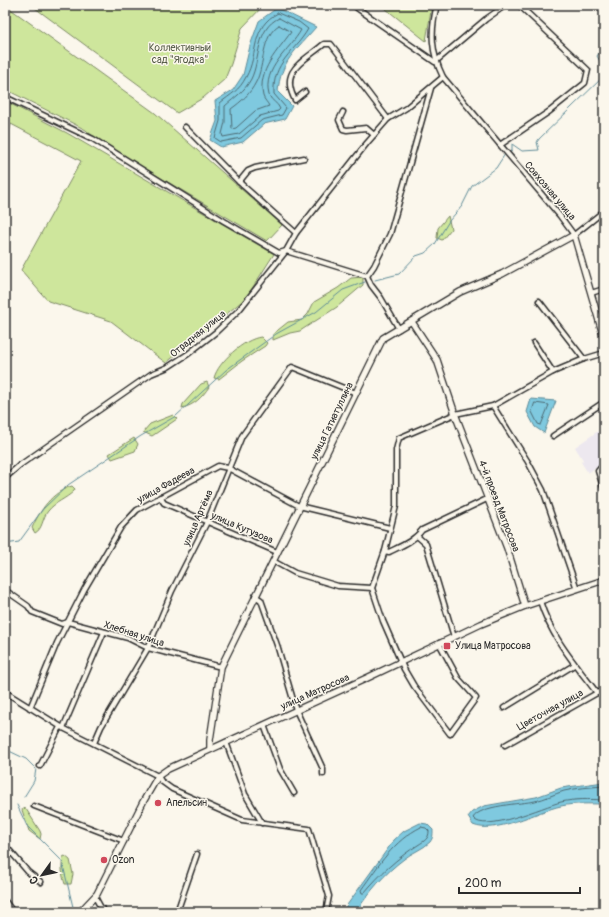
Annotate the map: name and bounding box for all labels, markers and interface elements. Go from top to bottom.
park label: Коллективный сад "Ягодка" [149,42,211,66]
street label: Совхозная улица [522,159,578,223]
street label: Отрадная улица [168,308,229,360]
street label: улица Гатиатуллина [308,380,356,463]
street label: 4-й проезд Матросова [476,459,522,554]
street label: улица Фадеева [134,464,197,506]
street label: улица Артёма [180,488,216,549]
street label: улица Кутузова [208,509,275,547]
street label: Хлебная улица [102,619,166,650]
place label: Улица Матросова [455,640,531,652]
marker: Улица Матросова [442,641,452,651]
street label: улица Матросова [278,671,352,713]
street label: Цветочная улица [515,687,585,733]
place label: Апельсин [166,797,207,809]
marker: Апельсин [153,798,163,808]
place label: Ozon [112,854,135,866]
north arrow [22,855,62,895]
marker: Ozon [99,855,109,865]
scale bar [459,869,580,895]
text: С [27,874,41,887]
text: 200 m [465,876,502,891]

